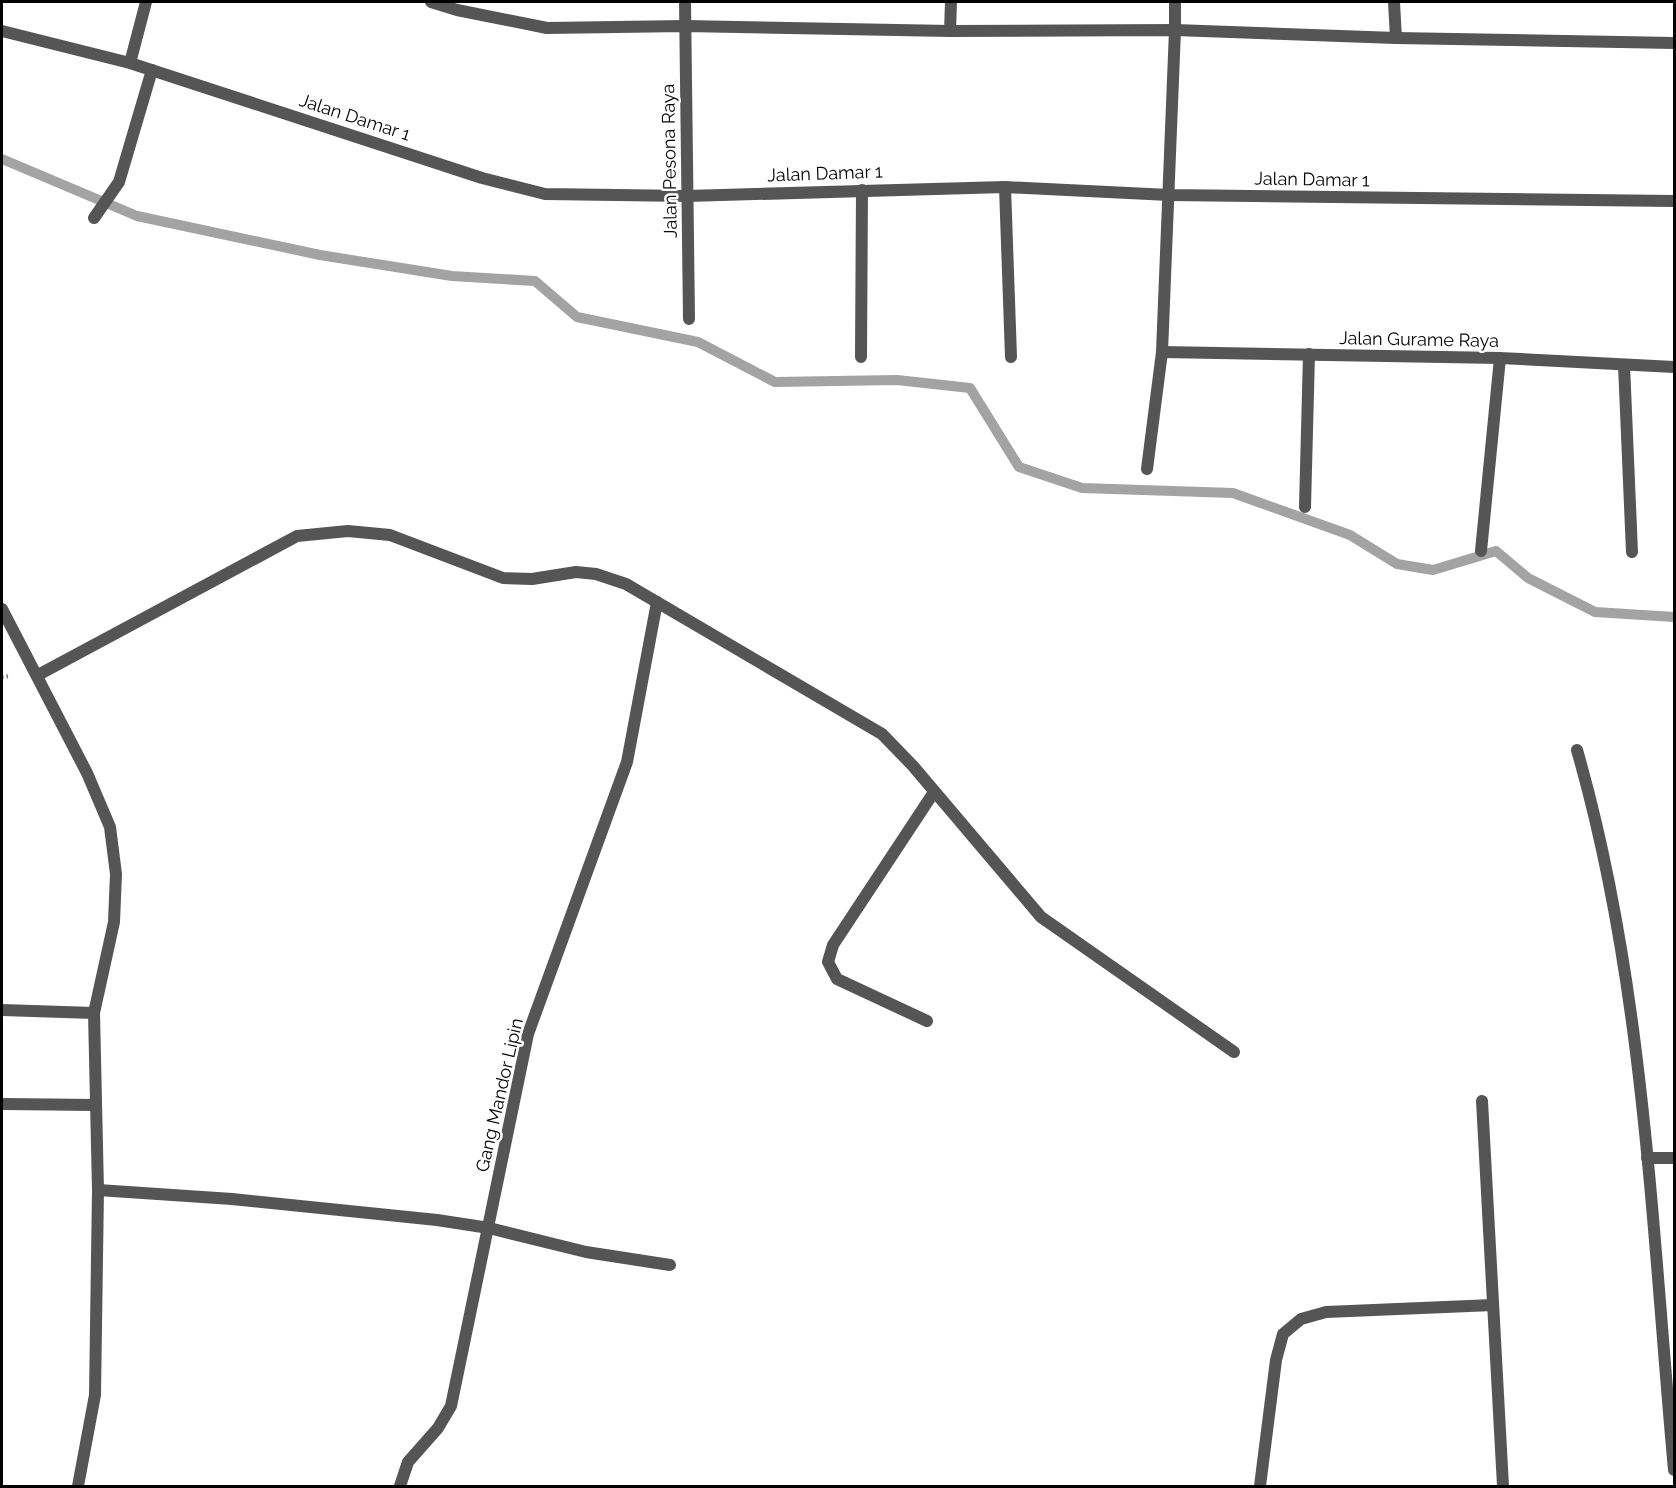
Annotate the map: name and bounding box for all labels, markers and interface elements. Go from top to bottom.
street label: Jalan Pesona Raya [657,84,681,238]
street label: Jalan Damar 1 [297,89,413,145]
street label: Jalan Damar 1 [767,160,883,186]
street label: Jalan Damar 1 [1254,167,1370,191]
street label: Jalan Gurame Raya [1339,327,1499,351]
street label: Gang Mandor Lipin [471,1016,527,1174]

